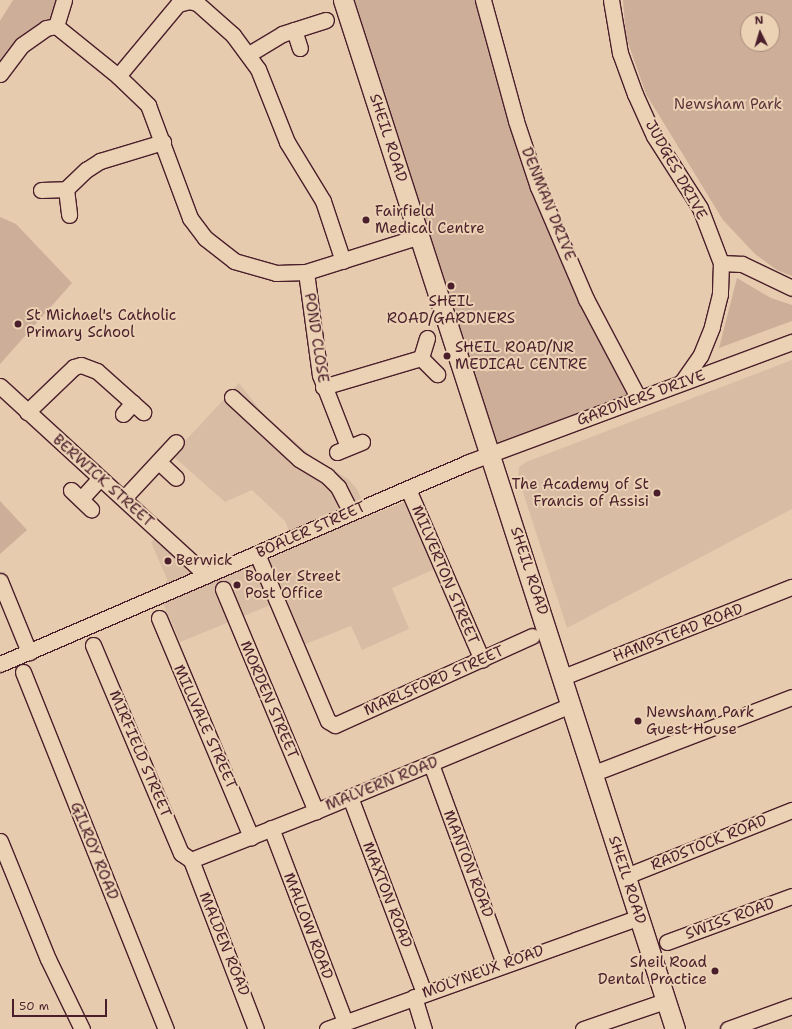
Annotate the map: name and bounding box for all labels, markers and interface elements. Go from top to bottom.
north arrow [740,12,780,52]
text: N [754,13,764,28]
street label: SHEIL ROAD [365,92,411,184]
park label: Newsham Park [674,96,782,114]
street label: JUDGES DRIVE [641,117,711,223]
street label: DENMAN DRIVE [517,145,579,263]
place label: Fairfield Medical Centre [375,202,485,237]
marker: Fairfield Medical Centre [360,214,372,226]
marker: SHEIL ROAD/GARDNERS [446,281,456,291]
street label: POND CLOSE [300,292,332,384]
place label: SHEIL ROAD/GARDNERS [387,292,515,327]
place label: St Michael's Catholic Primary School [26,306,176,341]
marker: St Michael's Catholic Primary School [13,319,23,329]
place label: SHEIL ROAD/NR MEDICAL CENTRE [455,338,587,373]
marker: SHEIL ROAD/NR MEDICAL CENTRE [442,351,452,361]
street label: GARDNERS DRIVE [574,366,708,430]
street label: BERWICK STREET [49,431,157,531]
place label: The Academy of St Francis of Assisi [511,475,649,510]
marker: The Academy of St Francis of Assisi [652,488,662,498]
street label: BOALER STREET [254,498,368,562]
street label: MILVERTON STREET [408,503,482,647]
street label: SHEIL ROAD [506,525,552,617]
place label: Berwick [176,552,233,570]
marker: Berwick [163,556,173,566]
place label: Boaler Street Post Office [245,567,341,602]
marker: Boaler Street Post Office [232,580,242,590]
street label: HAMPSTEAD ROAD [610,600,746,666]
street label: MORDEN STREET [236,638,302,762]
street label: MARLSFORD STREET [361,642,507,720]
street label: MILLVALE STREET [169,662,241,792]
street label: MIRFIELD STREET [105,688,175,820]
place label: Newsham Park Guest House [646,703,754,738]
marker: Newsham Park Guest House [633,716,643,726]
street label: MALVERN ROAD [323,753,441,815]
street label: GILROY ROAD [66,799,122,903]
street label: MANTON ROAD [439,808,497,920]
street label: RADSTOCK ROAD [648,811,770,875]
street label: SHEIL ROAD [604,834,650,926]
street label: MAXTON ROAD [359,840,415,950]
street label: MALLOW ROAD [279,870,337,982]
street label: MALDEN ROAD [195,889,253,999]
street label: SWISS ROAD [683,894,777,944]
street label: MOLYNEUX ROAD [420,942,546,1002]
place label: Sheil Road Dental Practice [598,953,707,988]
marker: Sheil Road Dental Practice [710,966,720,976]
scale bar [14,991,109,1017]
text: 50 m [19,998,49,1014]

